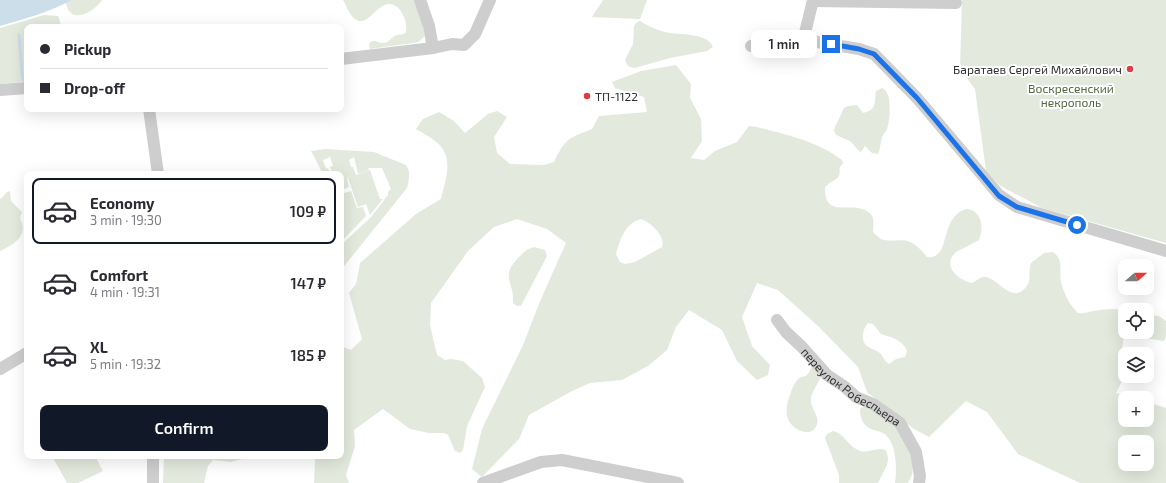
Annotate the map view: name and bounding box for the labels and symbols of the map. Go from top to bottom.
callout: 1 min [751,30,817,58]
route end [822,35,840,53]
place label: Баратаев Сергей Михайлович [953,62,1122,76]
marker: Баратаев Сергей Михайлович [1125,64,1135,74]
park label: Воскресенский некрополь [1028,81,1114,109]
place label: ТП-1122 [595,89,638,103]
marker: ТП-1122 [582,91,592,101]
route start [1068,216,1086,234]
north arrow [1118,259,1154,295]
street label: переулок Робеспьера [799,345,904,428]

